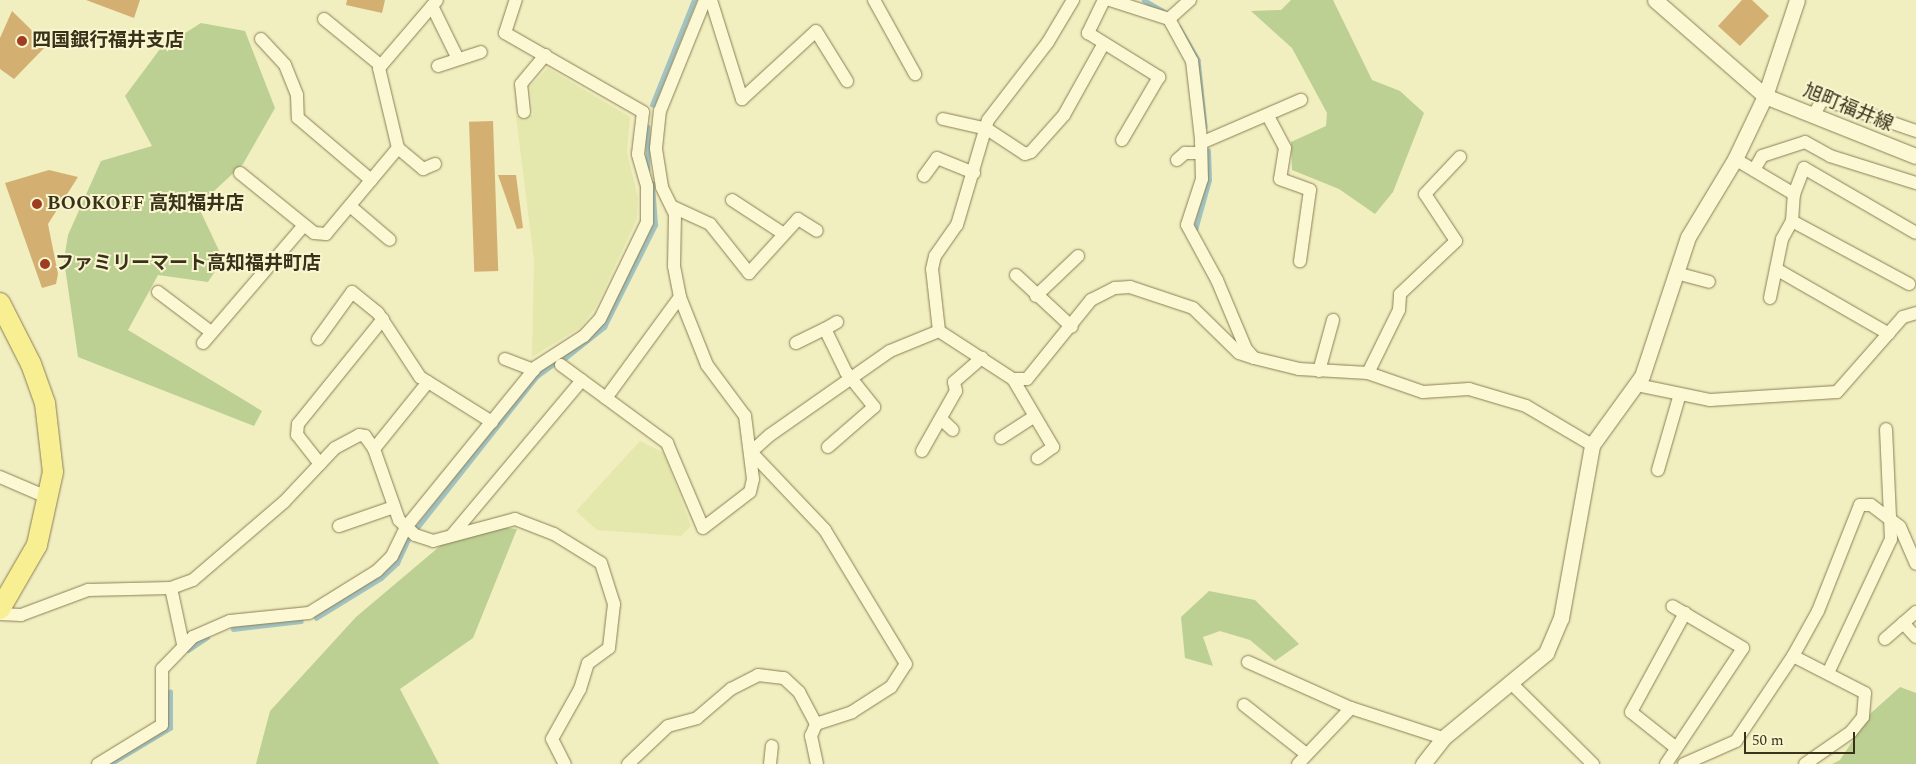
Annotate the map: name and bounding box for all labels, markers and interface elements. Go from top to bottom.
place label: 四国銀行福井支店 [32,30,184,52]
marker: 四国銀行福井支店 [16,35,28,47]
street label: 旭町福井線 [1800,80,1896,136]
place label: BOOKOFF 高知福井店 [47,193,244,215]
marker: BOOKOFF 高知福井店 [31,198,43,210]
place label: ファミリーマート高知福井町店 [55,253,321,275]
marker: ファミリーマート高知福井町店 [39,258,51,270]
scale bar [1746,722,1857,754]
text: 50 m [1752,729,1784,752]

